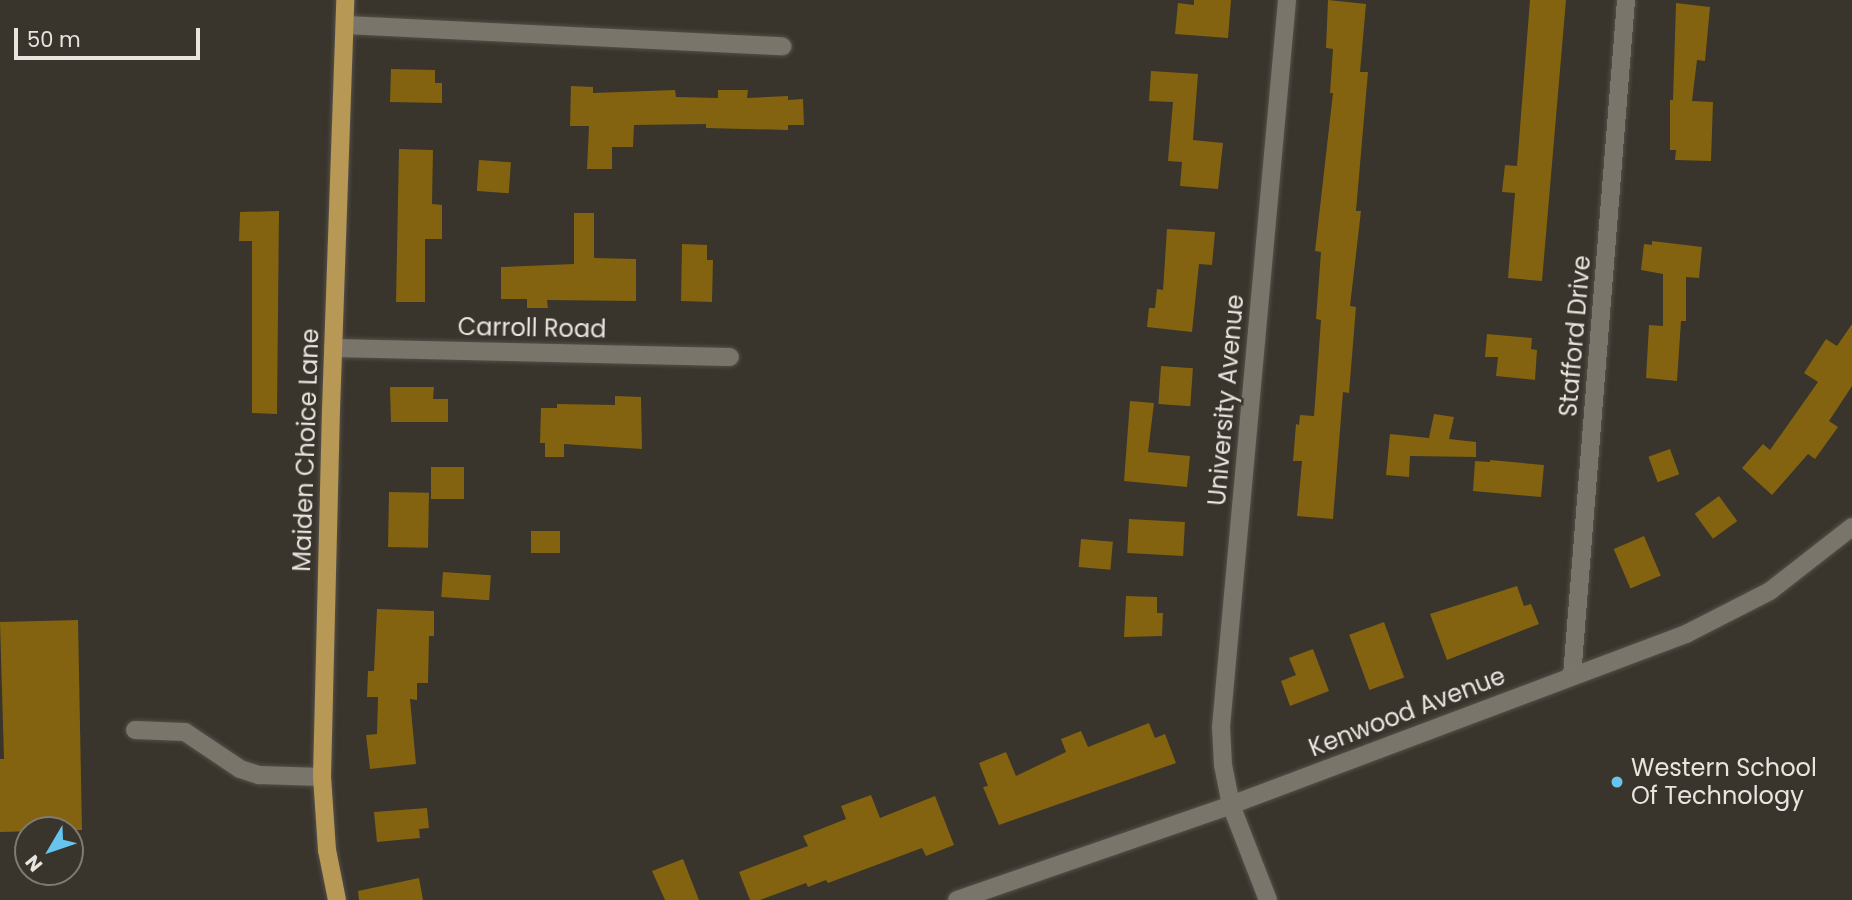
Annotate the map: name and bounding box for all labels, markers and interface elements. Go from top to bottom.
scale bar [18,14,203,58]
text: 50 m [27,25,81,54]
street label: Stafford Drive [1554,254,1596,418]
street label: University Avenue [1202,293,1250,507]
street label: Carroll Road [457,312,607,344]
street label: Maiden Choice Lane [287,328,325,572]
street label: Kenwood Avenue [1305,661,1509,763]
place label: Western School Of Technology [1631,754,1817,810]
marker: Western School Of Technology [1609,774,1625,790]
north arrow [14,816,84,886]
text: N [19,849,49,877]

